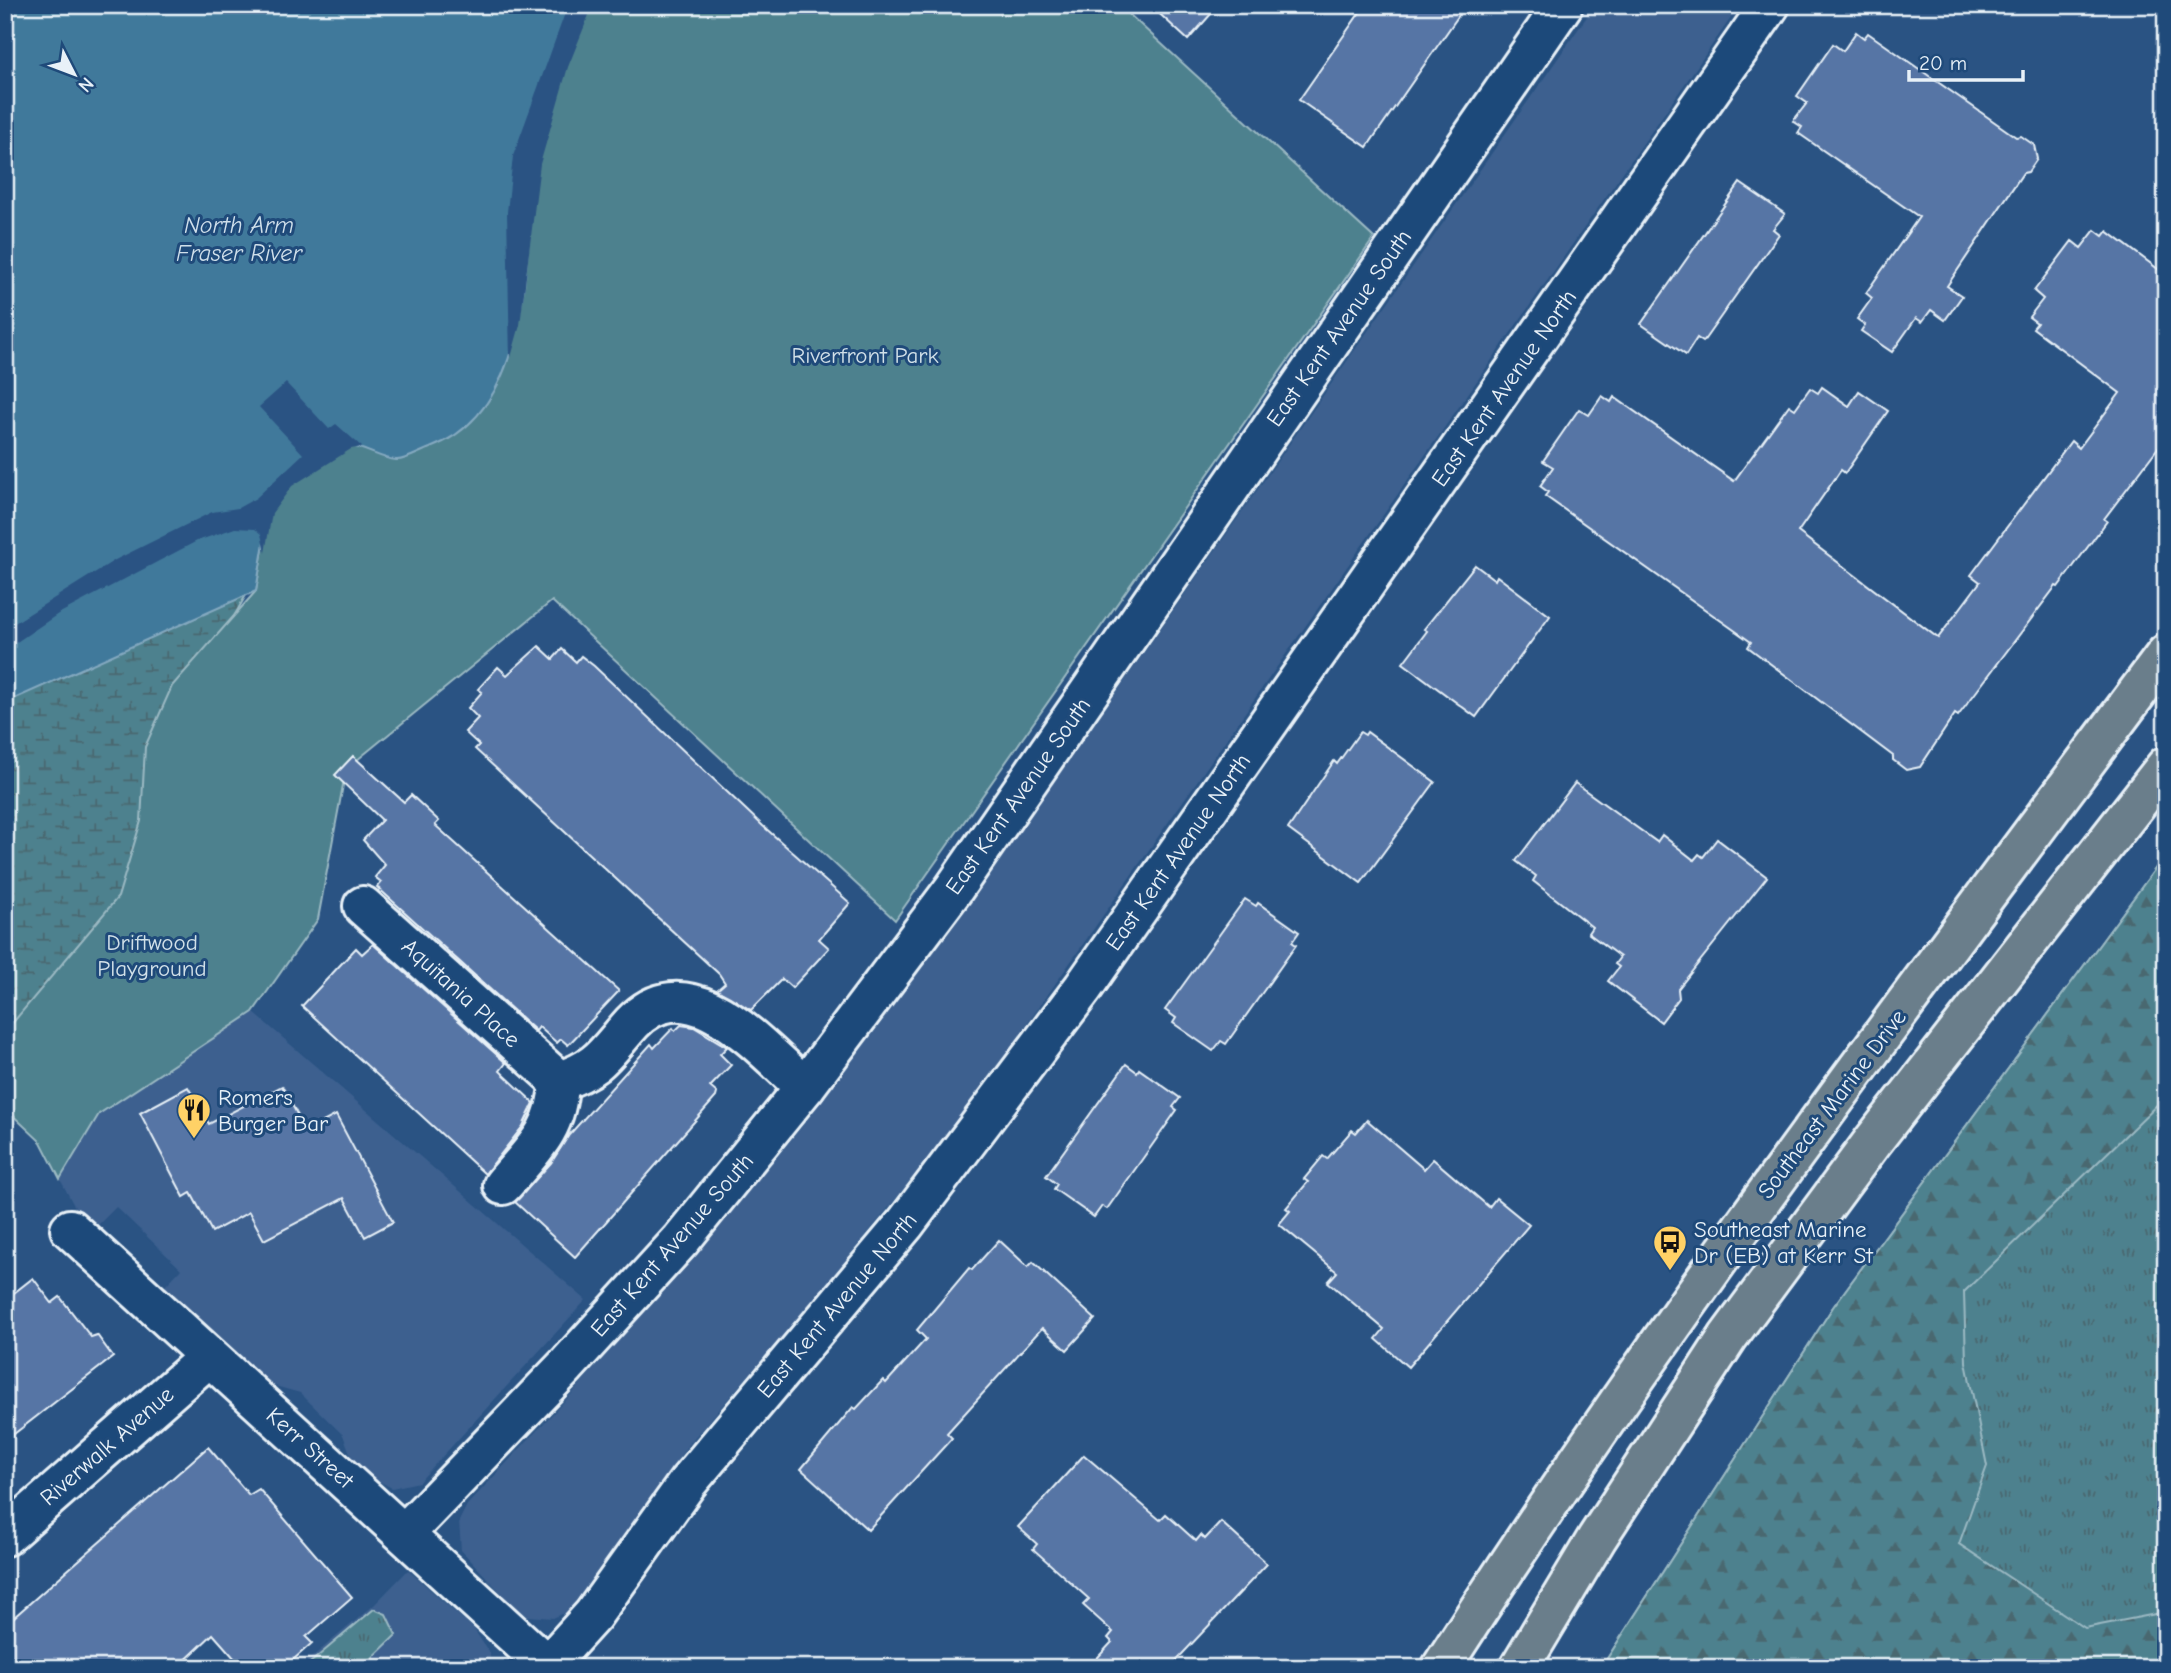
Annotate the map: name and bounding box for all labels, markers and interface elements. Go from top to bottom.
north arrow [38,38,108,108]
scale bar [1909,38,2022,82]
text: 20 m [1919,51,1967,75]
text: N [74,73,98,97]
water label: North Arm Fraser River [176,211,303,267]
street label: East Kent Avenue South [1261,224,1417,432]
street label: East Kent Avenue North [1426,284,1582,492]
park label: Riverfront Park [791,342,939,369]
street label: East Kent Avenue South [940,692,1096,900]
street label: East Kent Avenue North [1100,748,1256,956]
park label: Driftwood Playground [97,929,207,982]
street label: Aquitania Place [396,933,526,1053]
street label: Southeast Marine Drive [1752,1004,1912,1204]
place label: Romers Burger Bar [218,1084,329,1137]
restaurant icon: Romers Burger Bar [175,1091,213,1140]
street label: East Kent Avenue South [585,1148,759,1342]
street label: East Kent Avenue North [751,1207,923,1403]
place label: Southeast Marine Dr (EB) at Kerr St [1694,1216,1874,1269]
bus stop icon: Southeast Marine Dr (EB) at Kerr St [1651,1223,1689,1272]
street label: Riverwalk Avenue [35,1381,179,1511]
street label: Kerr Street [261,1402,360,1495]

